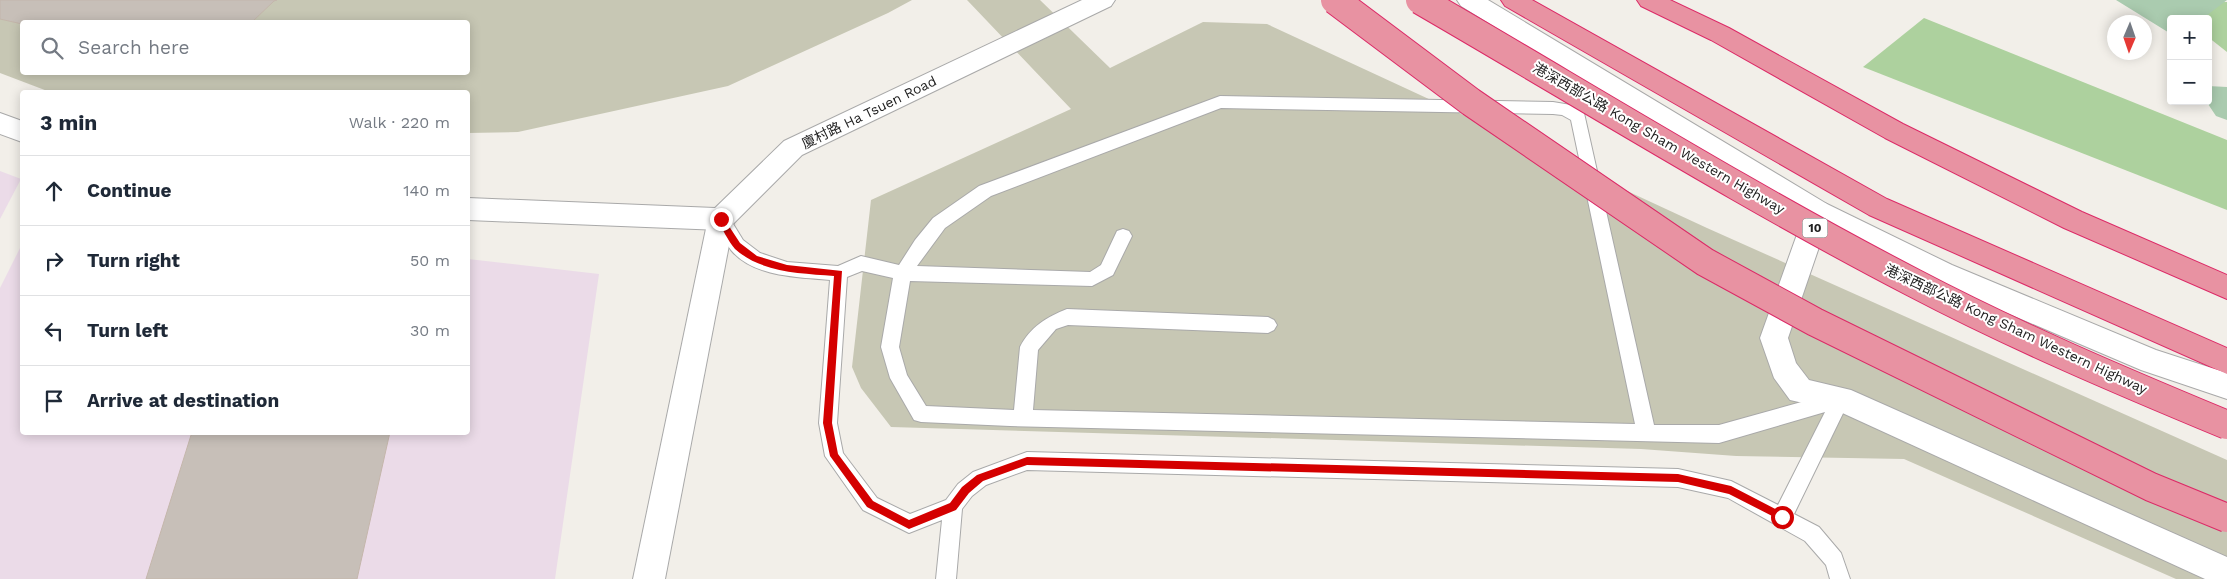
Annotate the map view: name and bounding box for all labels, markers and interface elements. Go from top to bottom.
north arrow [2107,15,2152,60]
map controls [2167,15,2212,105]
button: + [2167,15,2212,60]
search box [20,20,470,75]
icon: search [38,34,66,62]
text: Search here [78,36,189,59]
street label: 港深西部公路 Kong Sham Western Highway [1530,59,1788,217]
button: − [2167,60,2212,105]
street label: 廈村路 Ha Tsuen Road [799,72,939,152]
text: 3 min [40,110,97,135]
text: Walk · 220 m [349,113,450,132]
icon: ahead [40,177,68,205]
text: Continue [87,179,171,202]
text: 140 m [403,181,450,200]
route end [710,208,733,231]
road number: 10 [1802,218,1828,238]
icon: right [40,247,68,275]
text: Turn right [87,249,180,272]
text: 50 m [410,251,450,270]
street label: 港深西部公路 Kong Sham Western Highway [1882,261,2151,397]
icon: left [40,317,68,345]
text: Turn left [87,319,168,342]
text: 30 m [410,321,450,340]
icon: arrive [40,387,68,415]
text: Arrive at destination [87,389,279,412]
route start [1771,506,1794,529]

